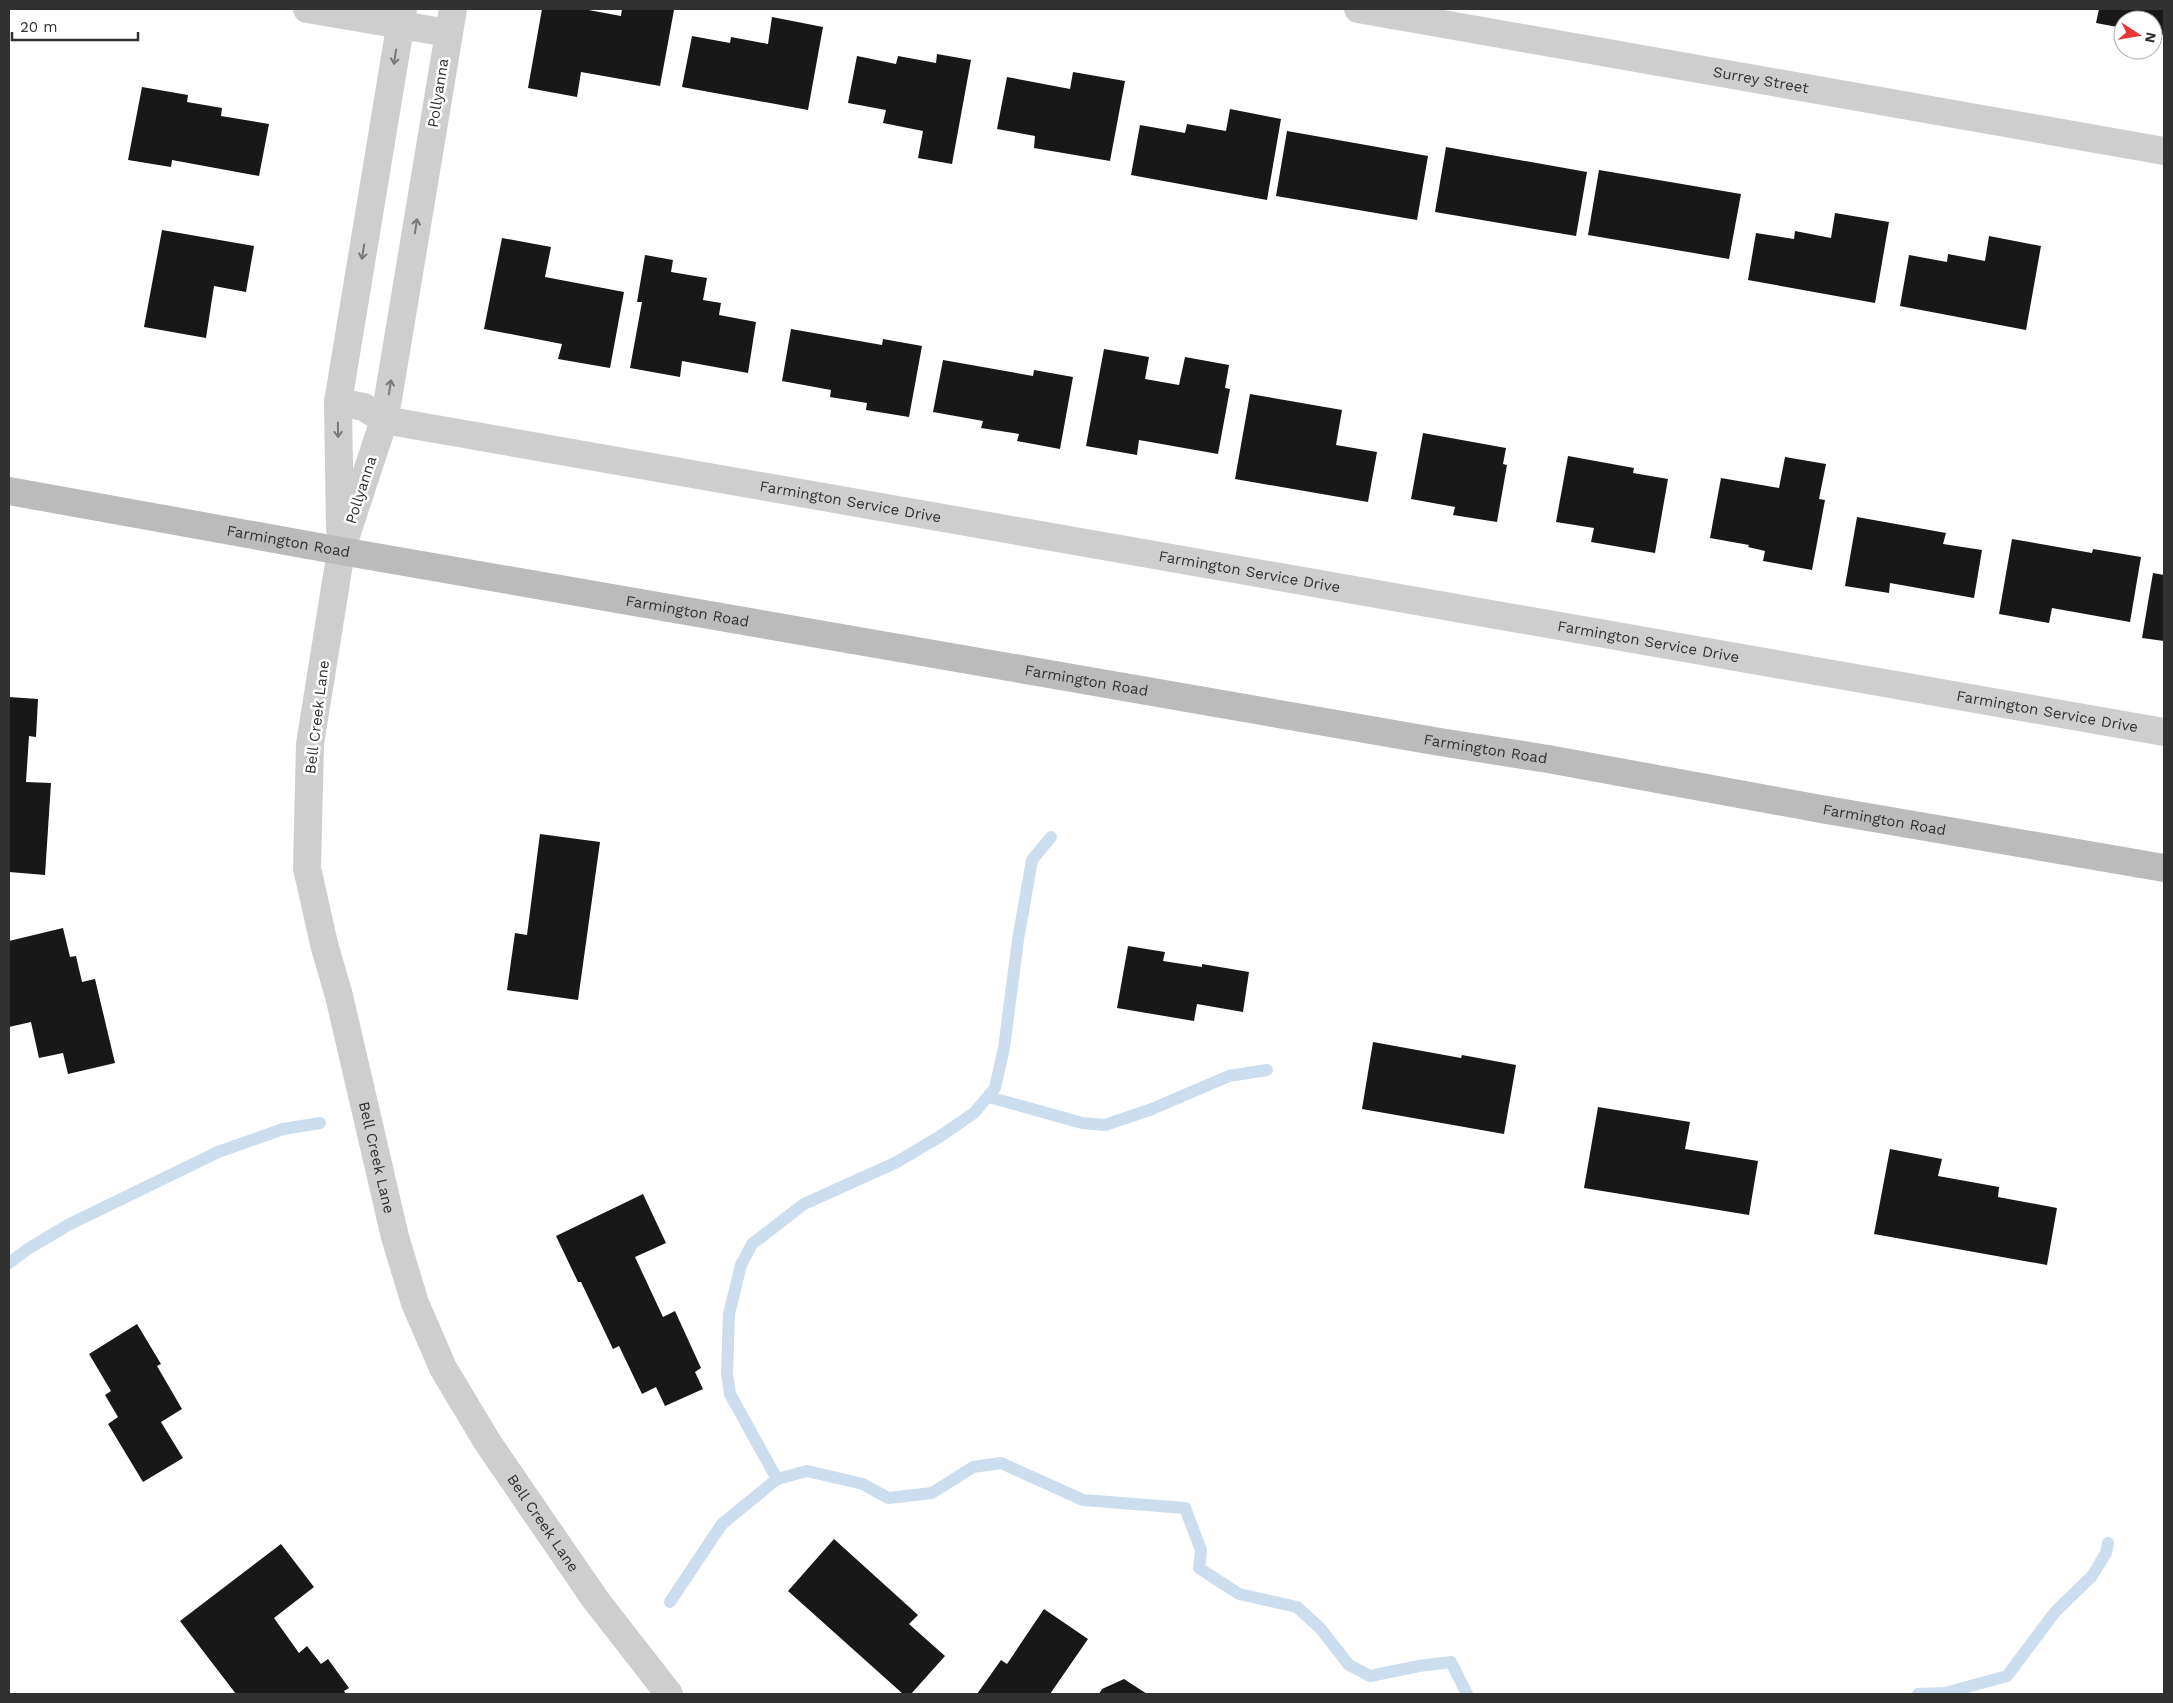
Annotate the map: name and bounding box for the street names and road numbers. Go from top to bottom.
street label: Pollyanna [424,57,452,129]
street label: Surrey Street [1712,63,1811,97]
street label: Pollyanna [342,453,381,526]
street label: Farmington Service Drive [758,477,943,527]
street label: Farmington Road [225,522,352,561]
street label: Farmington Service Drive [1157,547,1342,596]
street label: Farmington Road [624,592,751,631]
street label: Farmington Service Drive [1556,617,1741,666]
street label: Bell Creek Lane [301,659,333,775]
street label: Farmington Road [1023,661,1150,700]
street label: Farmington Service Drive [1955,687,2140,736]
street label: Farmington Road [1422,730,1549,768]
street label: Farmington Road [1821,800,1947,839]
street label: Bell Creek Lane [355,1100,398,1215]
street label: Bell Creek Lane [503,1471,583,1575]

